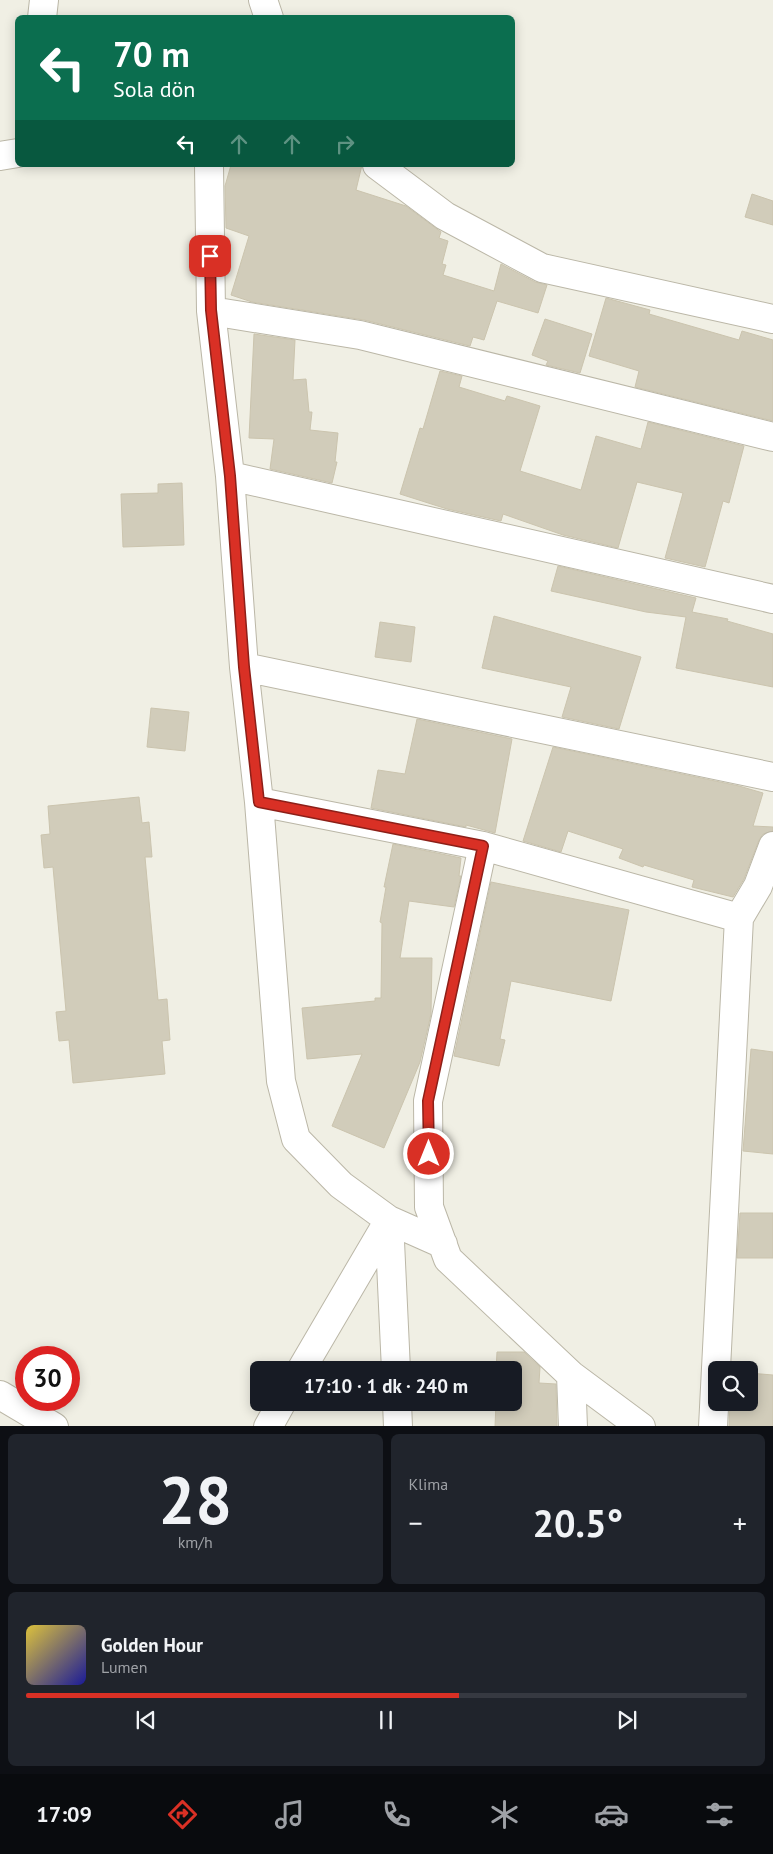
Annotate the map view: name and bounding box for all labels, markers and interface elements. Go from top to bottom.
text: 70 m [113,31,190,77]
icon: left [30,35,95,100]
text: Sola dön [113,75,195,103]
icon: left [172,130,200,158]
icon: ahead [225,130,253,158]
icon: ahead [278,130,306,158]
icon: right [331,130,359,158]
pin [189,235,231,277]
icon: arrive [196,242,224,270]
position arrow [402,1127,454,1179]
speed limit sign: 30 [15,1346,80,1411]
map controls [708,1361,758,1411]
button: search [708,1361,758,1411]
text: 17:10 · 1 dk · 240 m [304,1374,468,1398]
text: 28 [158,1457,232,1541]
text: Klima [409,1474,448,1494]
text: 20.5° [532,1498,623,1547]
text: − [409,1504,423,1541]
text: + [733,1504,747,1541]
text: km/h [178,1532,213,1552]
text: Golden Hour [101,1633,203,1657]
text: Lumen [101,1657,147,1677]
icon: previous [132,1706,160,1734]
icon: pause [372,1706,400,1734]
icon: next [613,1706,641,1734]
icon: directions [165,1797,200,1832]
icon: music [272,1797,307,1832]
icon: phone [379,1797,414,1832]
icon: climate [487,1797,522,1832]
icon: car [594,1797,629,1832]
icon: filters [702,1797,737,1832]
text: 17:09 [36,1800,92,1828]

